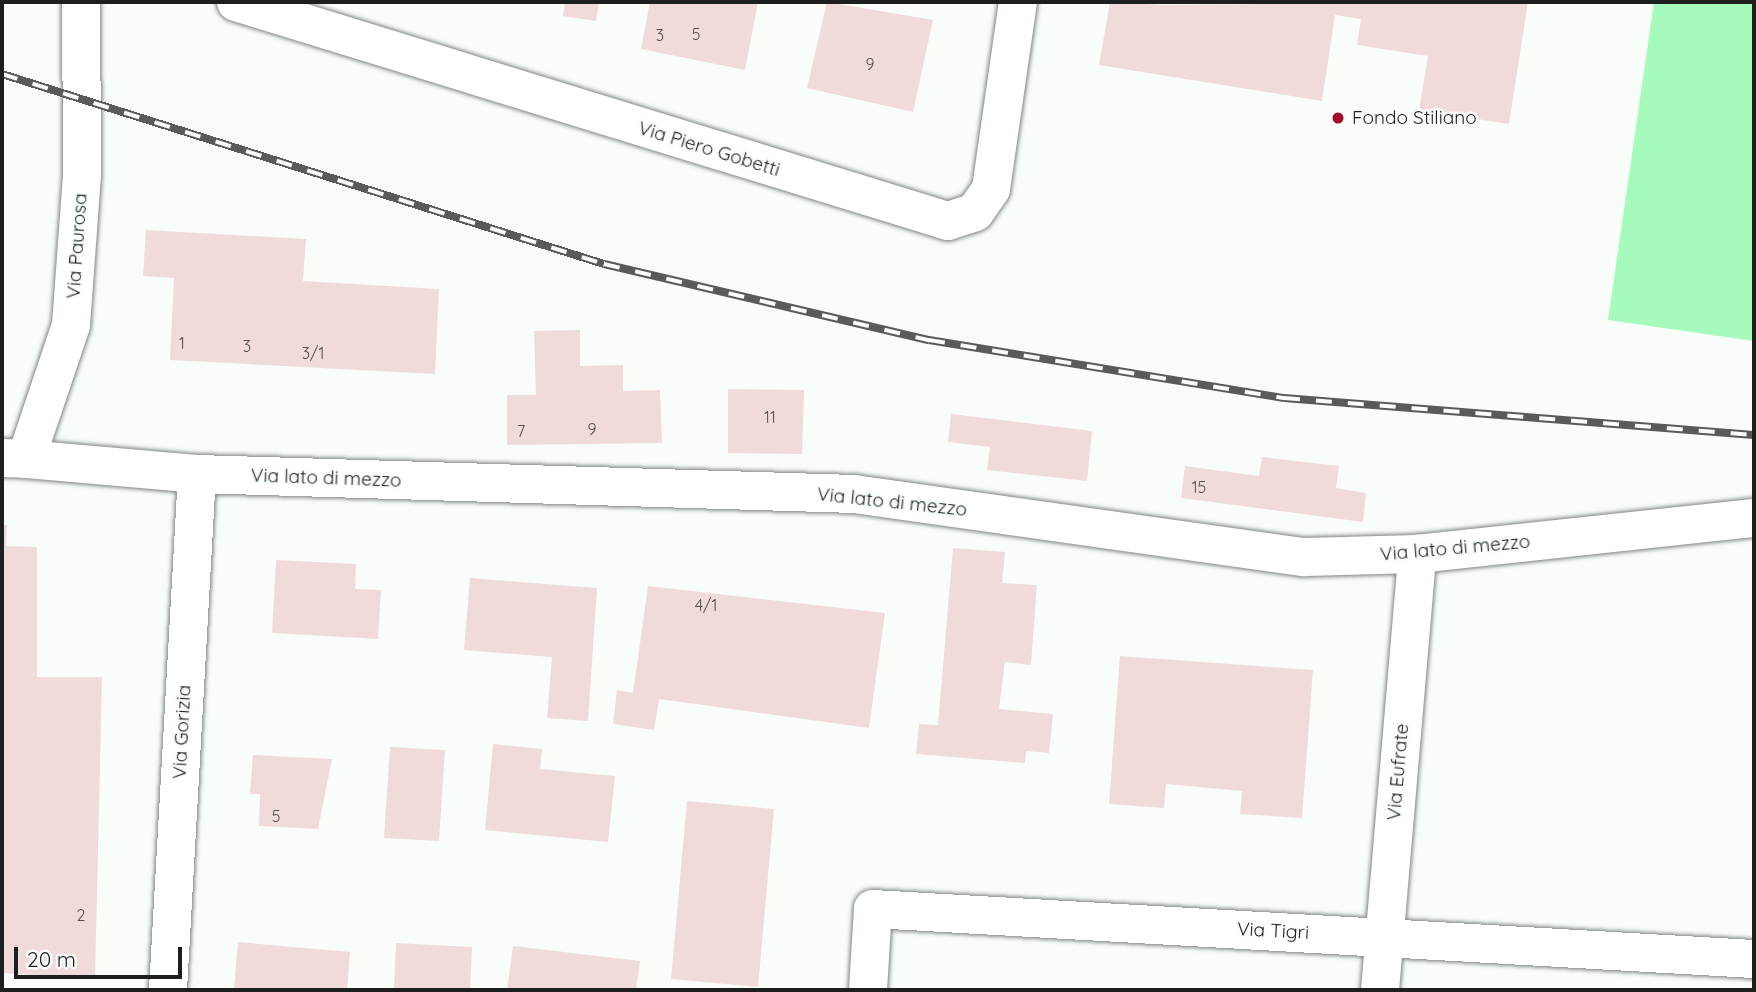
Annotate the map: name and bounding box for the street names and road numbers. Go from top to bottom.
street label: Via Piero Gobetti [635,117,783,181]
street label: Via Paurosa [62,192,92,300]
street label: Via lato di mezzo [250,464,402,492]
street label: Via lato di mezzo [816,483,968,521]
street label: Via lato di mezzo [1379,530,1531,566]
street label: Via Gorizia [168,684,196,780]
street label: Via Eufrate [1382,723,1414,821]
street label: Via Tigri [1236,918,1310,944]

